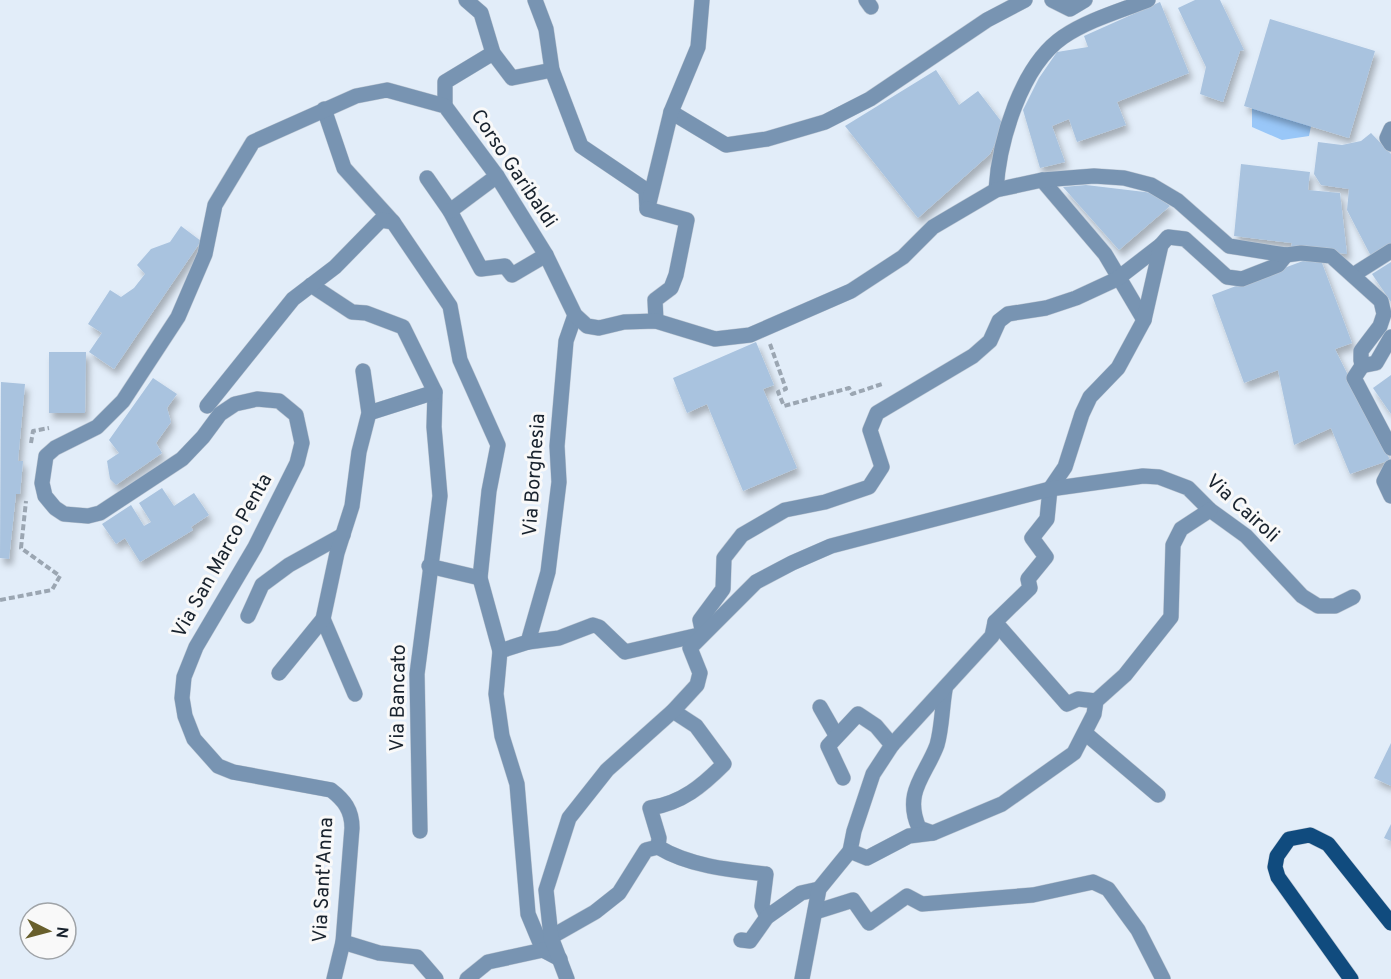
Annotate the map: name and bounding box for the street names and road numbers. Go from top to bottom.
street label: Corso Garibaldi [464,105,562,233]
street label: Via Borghesia [518,413,552,537]
street label: Via San Marco Penta [167,469,279,643]
street label: Via Cairoli [1200,469,1284,549]
street label: Via Bancato [385,644,413,752]
street label: Via Sant'Anna [308,816,340,944]

